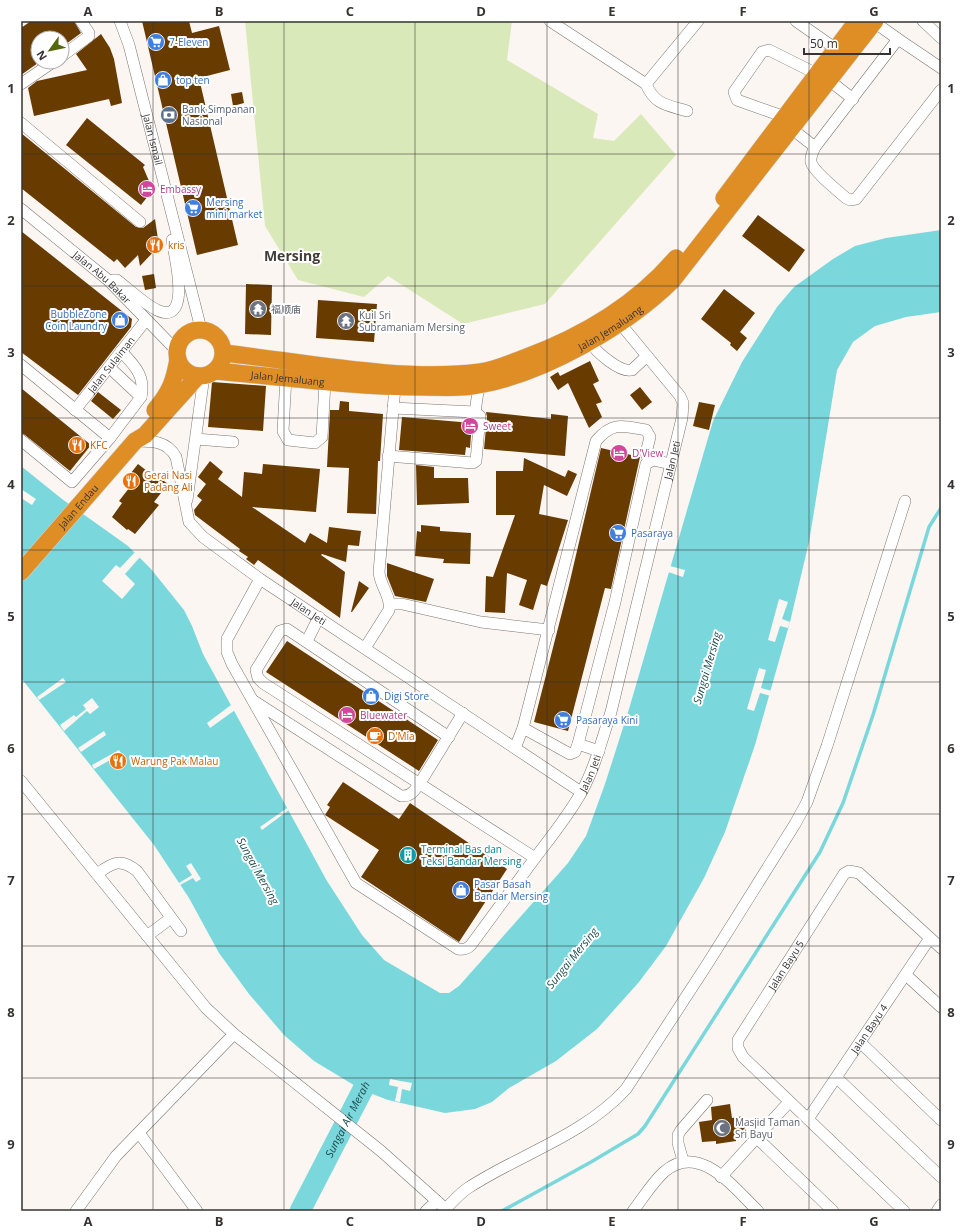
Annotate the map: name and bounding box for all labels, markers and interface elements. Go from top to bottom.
text: A [84,2,93,20]
text: B [215,2,224,20]
text: C [346,2,354,20]
text: D [476,2,486,20]
text: E [608,2,616,20]
text: F [739,2,747,20]
text: G [869,2,879,20]
north arrow [30,30,70,70]
scale bar [804,30,890,56]
supermarket icon: 7-Eleven [146,32,166,52]
place label: 7-Eleven [169,35,208,49]
text: 50 m [810,35,838,52]
text: N [32,48,50,64]
shop icon: top ten [153,70,173,90]
place label: top ten [176,73,210,87]
text: 1 [7,79,15,97]
text: 1 [947,79,955,97]
place label: Bank Simpanan Nasional [182,102,255,128]
bank icon: Bank Simpanan Nasional [159,105,179,125]
street label: Jalan Ismail [139,111,166,167]
hotel icon: Embassy [137,179,157,199]
place label: Embassy [160,182,202,196]
place label: Mersing mini market [206,195,263,221]
supermarket icon: Mersing mini market [183,198,203,218]
text: 2 [7,211,15,229]
text: 2 [947,211,955,229]
restaurant icon: kris [145,235,165,255]
place label: kris [168,238,185,252]
district label: Mersing [264,246,320,265]
street label: Jalan Abu Bakar [70,247,134,307]
temple icon: 福顺庙 [248,299,268,319]
place label: 福顺庙 [271,302,301,316]
street label: Jalan Jemaluang [575,302,646,354]
place label: BubbleZone Coin Laundry [45,307,108,333]
place label: Kuil Sri Subramaniam Mersing [359,308,465,334]
shop icon: BubbleZone Coin Laundry [110,310,130,330]
temple icon: Kuil Sri Subramaniam Mersing [336,311,356,331]
street label: Jalan Sulaiman [84,333,138,396]
text: 3 [7,343,15,361]
text: 3 [947,343,955,361]
street label: Jalan Jemaluang [249,367,326,389]
hotel icon: Sweet [460,416,480,436]
place label: Sweet [483,419,511,433]
restaurant icon: KFC [67,435,87,455]
place label: KFC [90,438,108,452]
street label: Jalan Jeti [660,439,683,482]
hotel icon: D'View [609,443,629,463]
place label: D'View [632,446,664,460]
place label: Gerai Nasi Padang Ali [144,468,193,494]
restaurant icon: Gerai Nasi Padang Ali [121,471,141,491]
text: 4 [7,475,15,493]
text: 4 [947,475,955,493]
street label: Jalan Endau [54,481,101,532]
supermarket icon: Pasaraya [608,523,628,543]
place label: Pasaraya [631,526,673,540]
street label: Jalan Jeti [288,594,329,628]
text: 5 [7,607,15,625]
text: 5 [947,607,955,625]
water label: Sungai Mersing [689,629,724,706]
shop icon: Digi Store [361,686,381,706]
place label: Digi Store [384,689,429,703]
hotel icon: Bluewater [337,705,357,725]
place label: Bluewater [360,708,407,722]
supermarket icon: Pasaraya Kini [553,710,573,730]
place label: Pasaraya Kini [576,713,638,727]
cafe icon: D'Mia [365,726,385,746]
place label: D'Mia [388,729,415,743]
text: 6 [7,739,15,757]
text: 6 [947,739,955,757]
restaurant icon: Warung Pak Malau [108,751,128,771]
street label: Jalan Jeti [575,753,604,795]
place label: Warung Pak Malau [131,754,218,768]
water label: Sungai Mersing [234,835,284,908]
place label: Terminal Bas dan Teksi Bandar Mersing [421,842,522,868]
building icon: Terminal Bas dan Teksi Bandar Mersing [398,845,418,865]
text: 7 [7,871,15,889]
text: 7 [947,871,955,889]
place label: Pasar Basah Bandar Mersing [474,877,549,903]
shop icon: Pasar Basah Bandar Mersing [451,880,471,900]
water label: Sungai Mersing [542,923,602,991]
street label: Jalan Bayu 5 [764,937,807,994]
street label: Jalan Bayu 4 [847,1001,891,1057]
text: 8 [7,1003,15,1021]
text: 8 [947,1003,955,1021]
water label: Sungai Air Merah [321,1079,373,1160]
place label: Masjid Taman Sri Bayu [735,1115,800,1141]
mosque icon: Masjid Taman Sri Bayu [712,1118,732,1138]
text: 9 [7,1135,15,1153]
text: 9 [947,1135,955,1153]
text: A [84,1212,93,1230]
text: B [215,1212,224,1230]
text: C [346,1212,354,1230]
text: D [476,1212,486,1230]
text: E [608,1212,616,1230]
text: F [739,1212,747,1230]
text: G [869,1212,879,1230]

